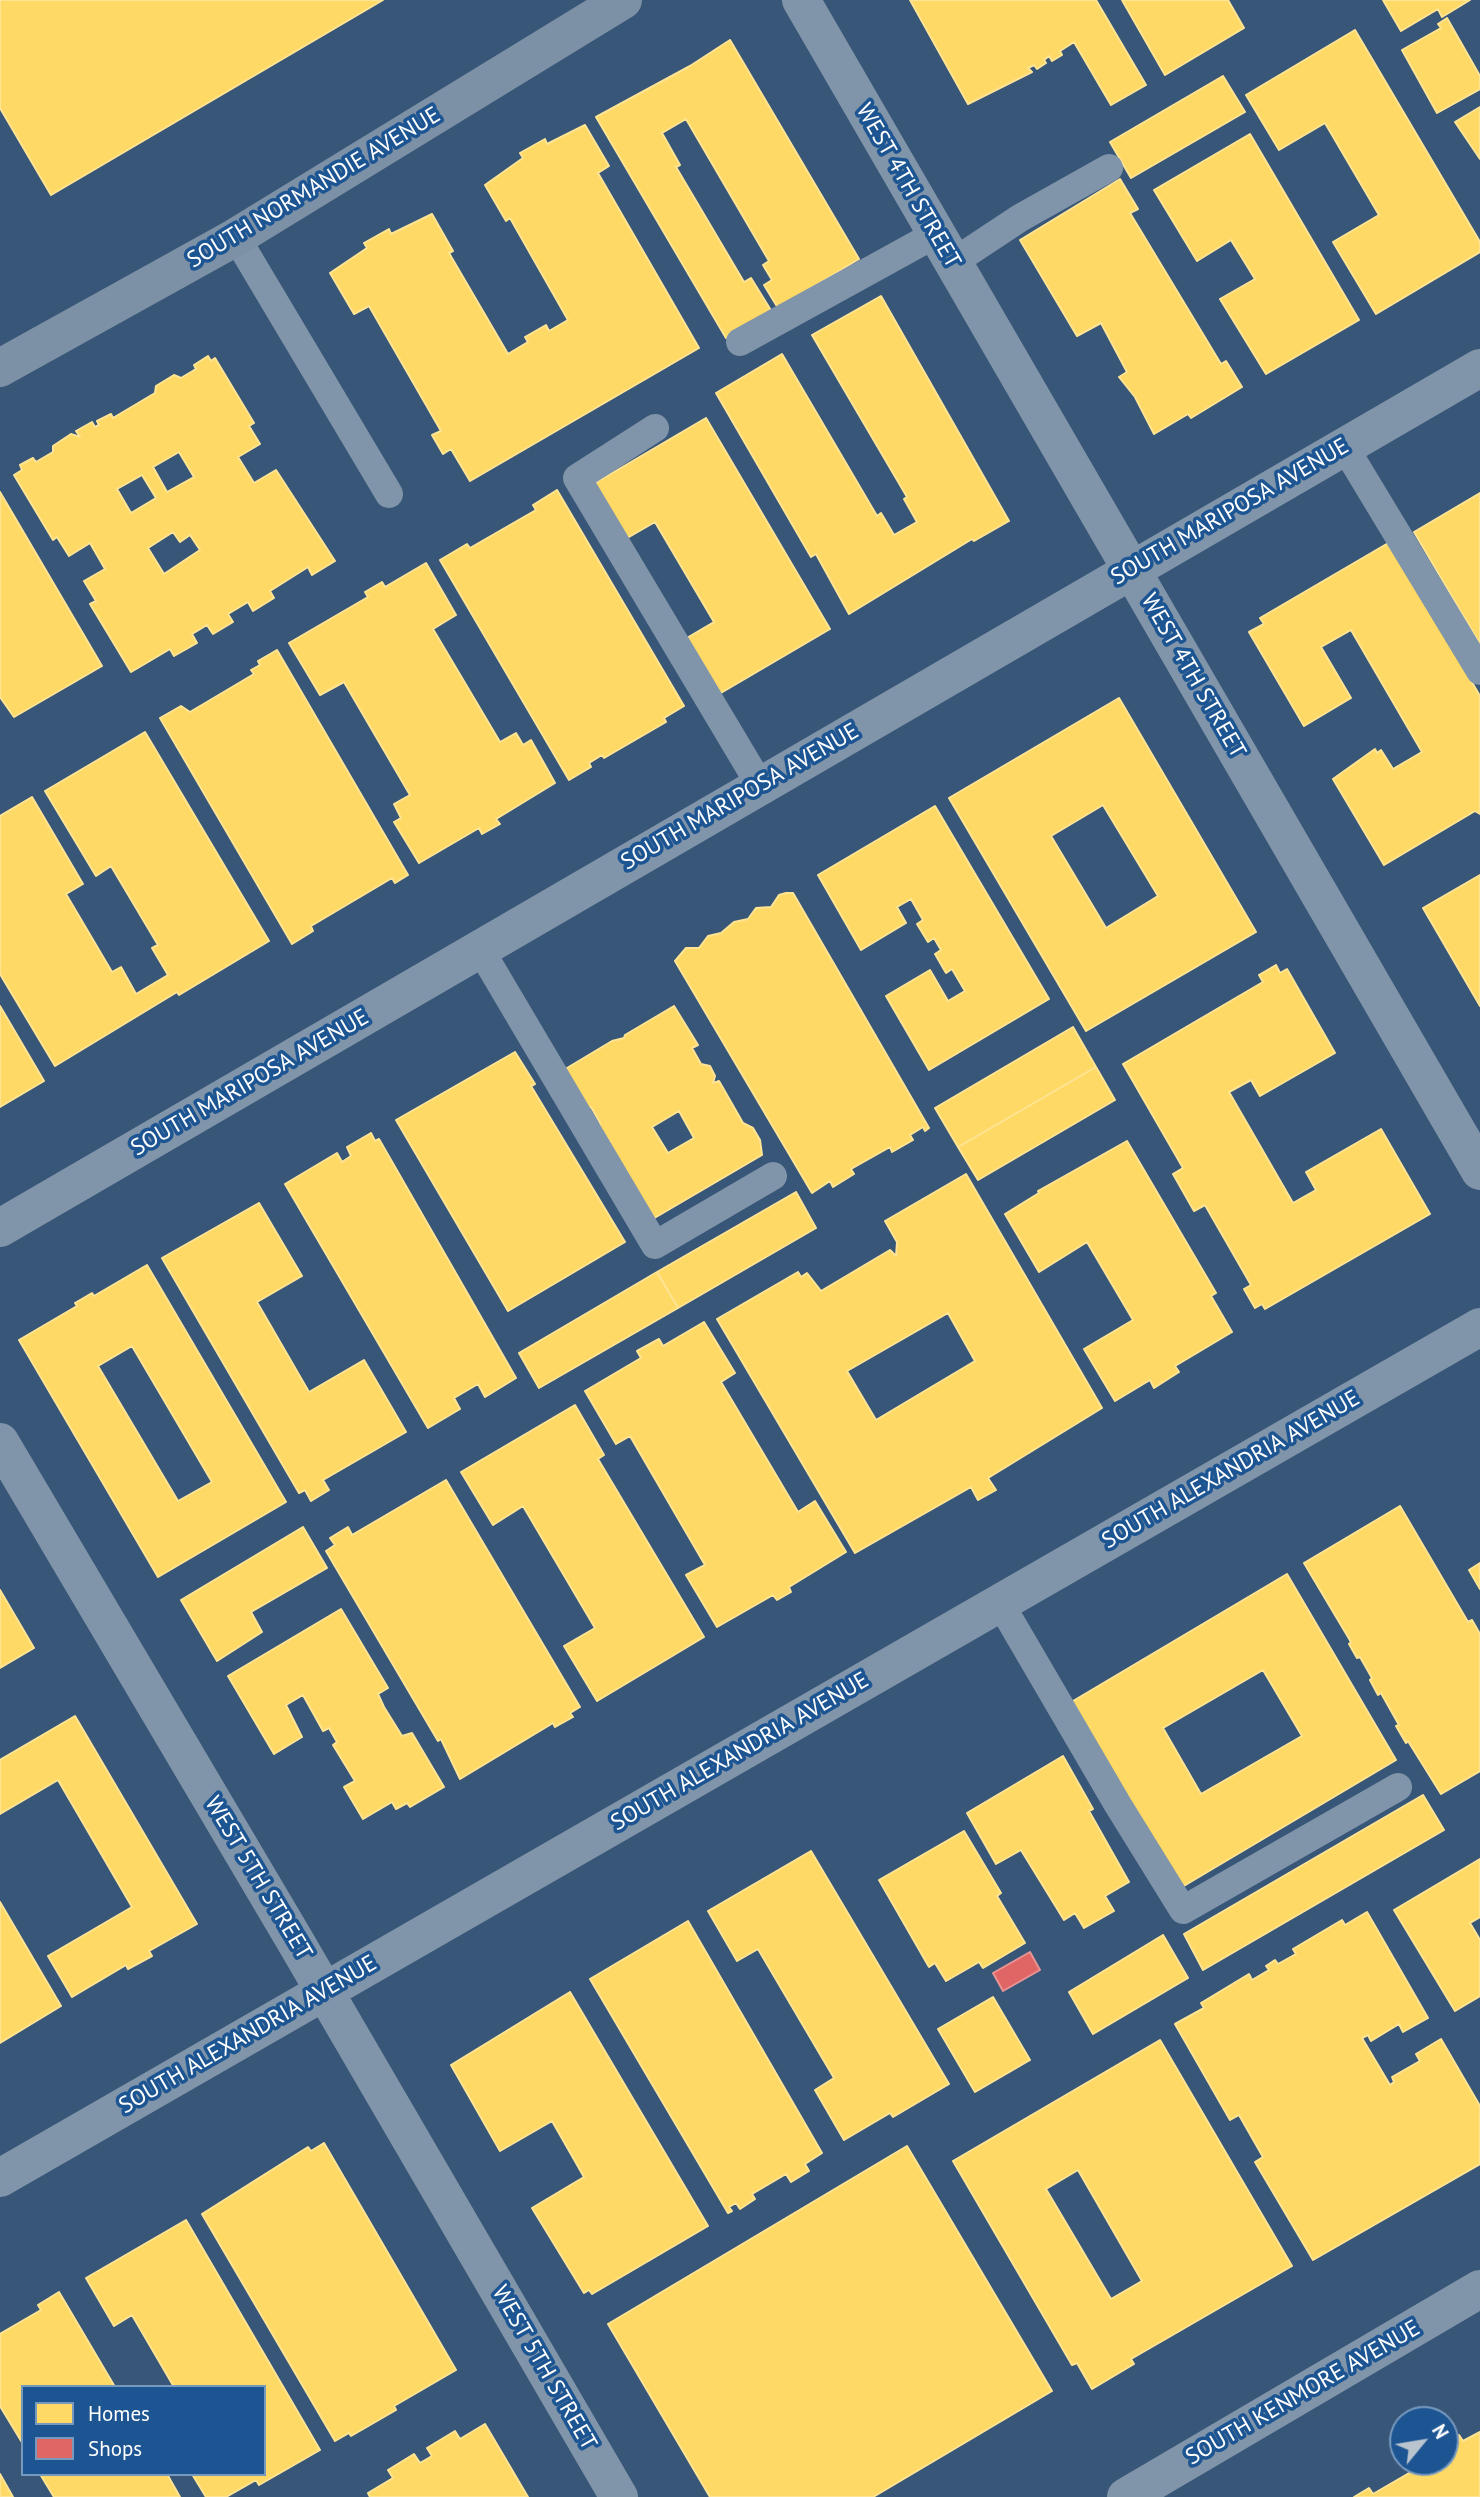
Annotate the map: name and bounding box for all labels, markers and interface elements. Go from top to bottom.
street label: WEST 4TH STREET [850,99,966,273]
street label: SOUTH NORMANDIE AVENUE [183,101,445,275]
street label: SOUTH MARIPOSA AVENUE [1106,433,1354,591]
street label: WEST 4TH STREET [1135,589,1251,763]
street label: SOUTH MARIPOSA AVENUE [616,718,864,876]
street label: SOUTH MARIPOSA AVENUE [126,1004,374,1162]
street label: SOUTH ALEXANDRIA AVENUE [1097,1385,1365,1555]
street label: SOUTH ALEXANDRIA AVENUE [606,1667,874,1837]
street label: WEST 5TH STREET [198,1791,318,1965]
street label: SOUTH ALEXANDRIA AVENUE [114,1950,382,2120]
street label: WEST 5TH STREET [486,2281,602,2455]
street label: SOUTH KENMORE AVENUE [1181,2315,1425,2471]
legend [21,2385,266,2476]
text: Homes [88,2400,150,2427]
north arrow [1389,2406,1459,2476]
text: N [1427,2420,1454,2443]
text: Shops [88,2435,142,2462]

